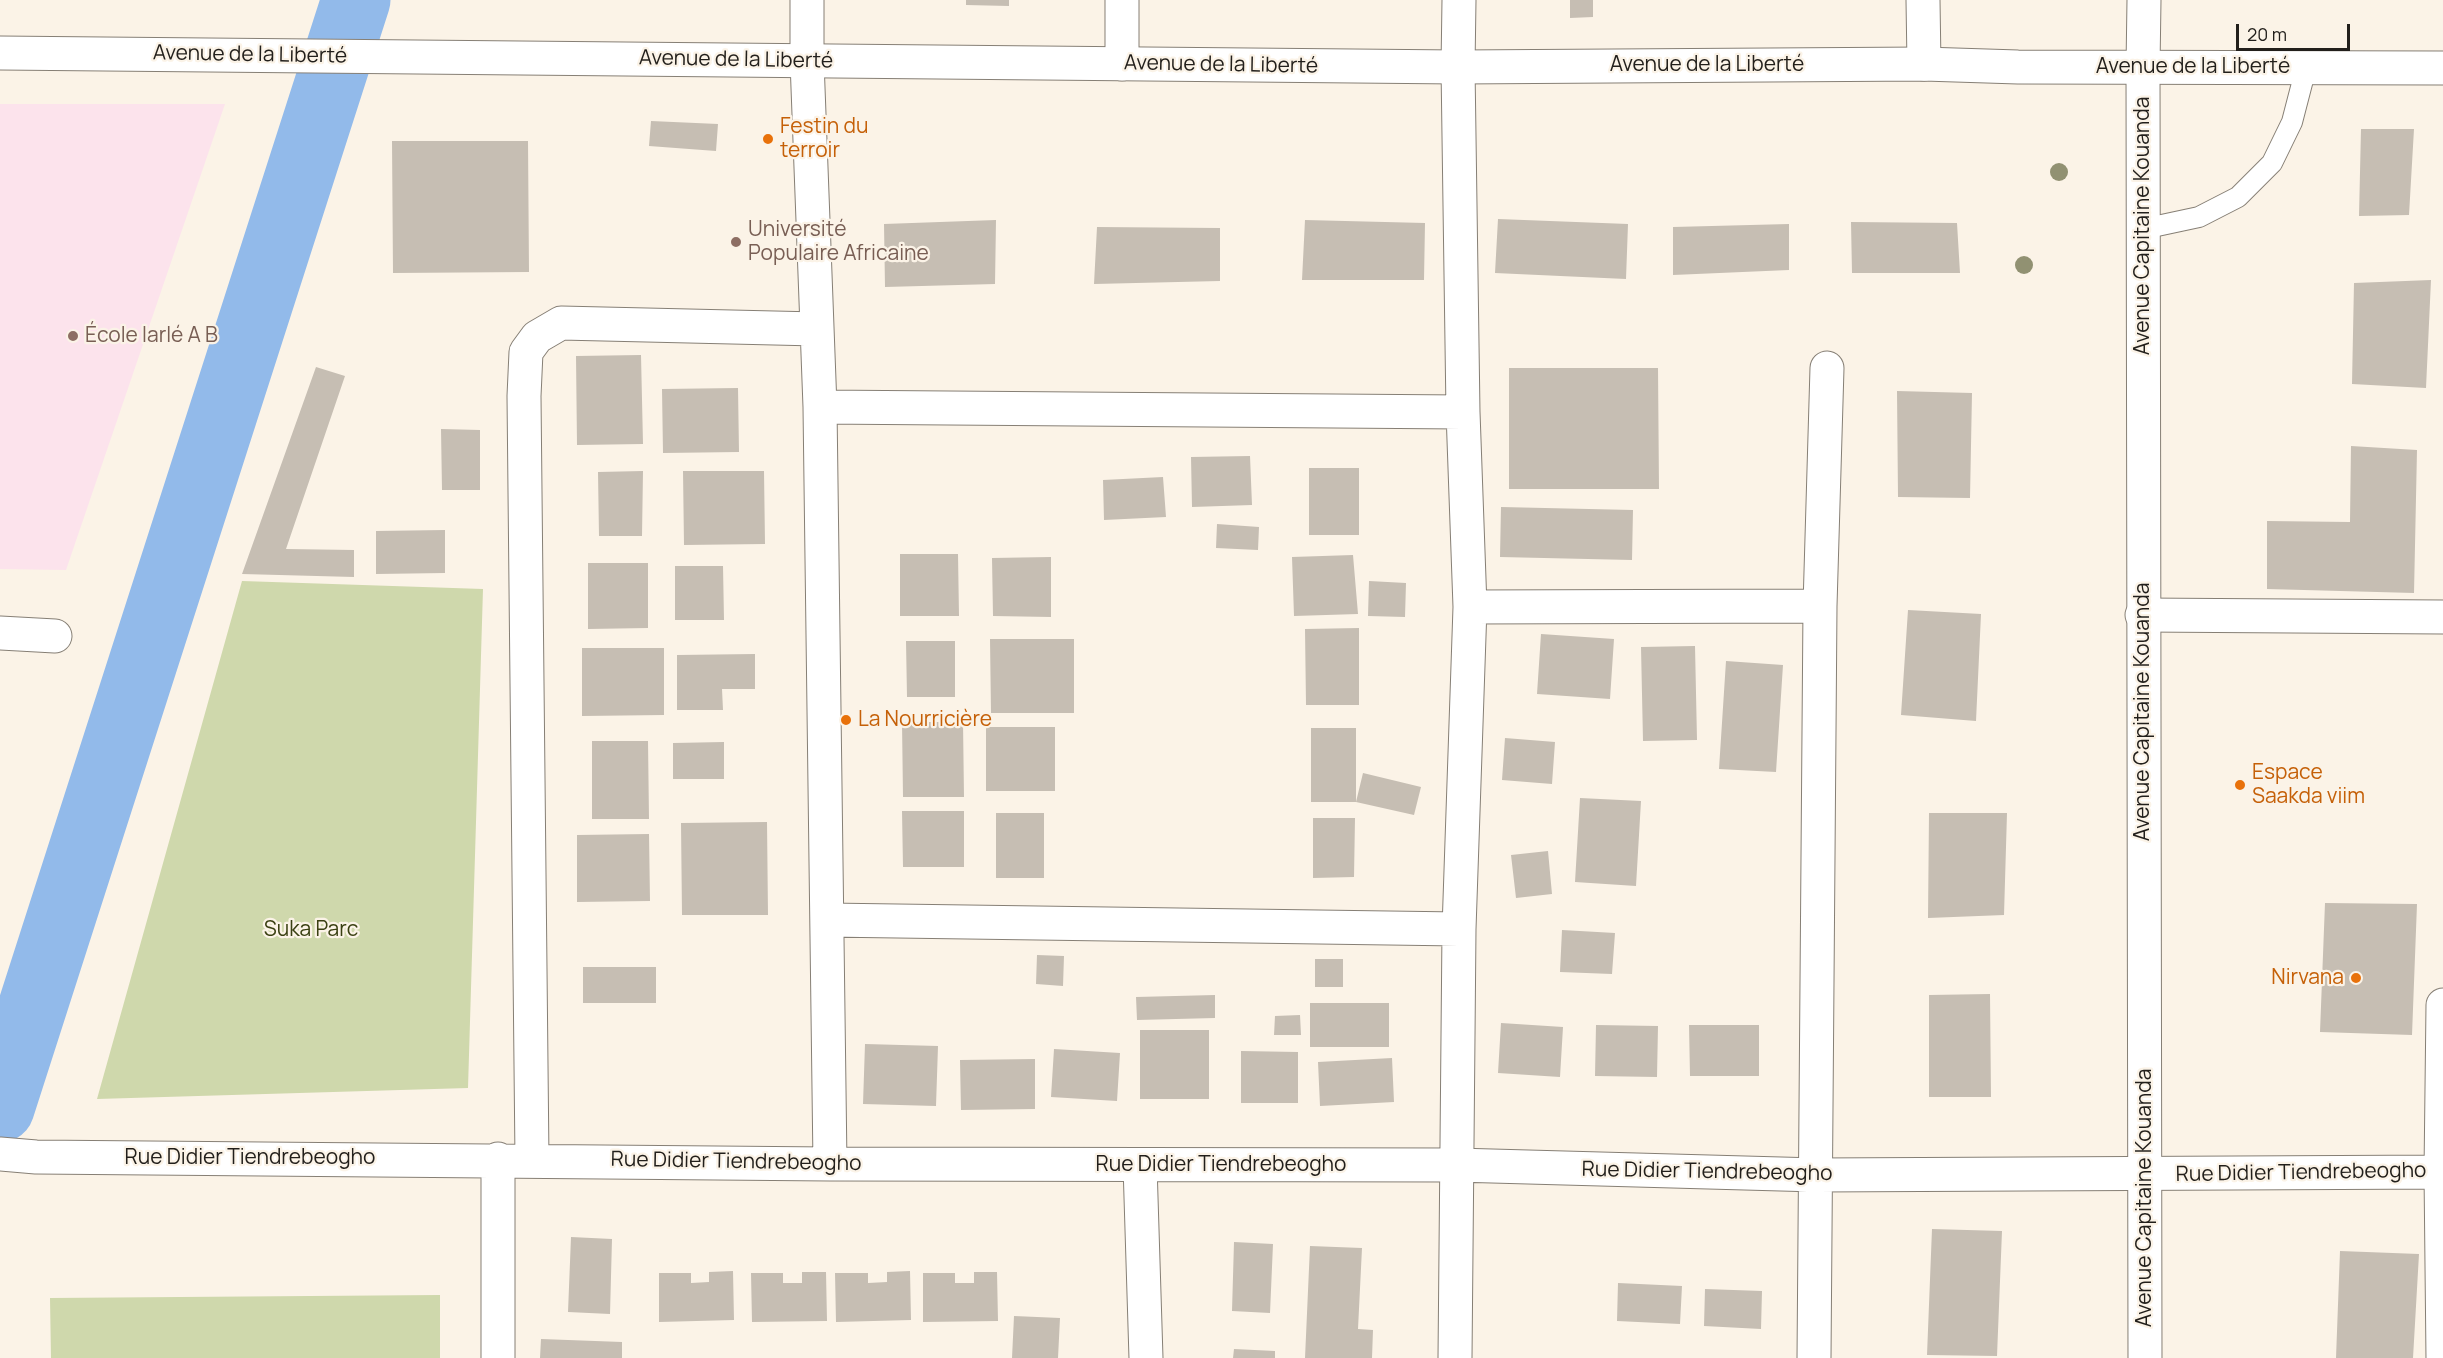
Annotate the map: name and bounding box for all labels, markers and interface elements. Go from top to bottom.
scale bar [2239,12,2353,50]
text: 20 m [2247,22,2287,46]
street label: Avenue de la Liberté [153,41,347,69]
street label: Avenue de la Liberté [639,46,833,74]
street label: Avenue de la Liberté [1124,51,1318,79]
street label: Avenue de la Liberté [1610,52,1804,78]
street label: Avenue de la Liberté [2096,54,2290,80]
street label: Avenue Capitaine Kouanda [2130,97,2156,355]
place label: Festin du terroir [780,114,868,164]
marker: Festin du terroir [761,132,775,146]
place label: Université Populaire Africaine [748,217,929,267]
marker: Université Populaire Africaine [729,235,743,249]
place label: École larlé A B [85,323,218,349]
marker: École larlé A B [66,329,80,343]
street label: Avenue Capitaine Kouanda [2130,583,2156,841]
place label: La Nourricière [858,707,992,733]
marker: La Nourricière [839,713,853,727]
place label: Espace Saakda viim [2252,760,2365,810]
marker: Espace Saakda viim [2233,778,2247,792]
park label: Suka Parc [264,917,358,943]
place label: Nirvana [2271,965,2344,991]
marker: Nirvana [2349,971,2363,985]
street label: Avenue Capitaine Kouanda [2132,1069,2158,1327]
street label: Rue Didier Tiendrebeogho [125,1145,375,1171]
street label: Rue Didier Tiendrebeogho [610,1147,862,1177]
street label: Rue Didier Tiendrebeogho [1096,1152,1346,1178]
street label: Rue Didier Tiendrebeogho [1581,1157,1833,1187]
street label: Rue Didier Tiendrebeogho [2175,1158,2427,1188]

